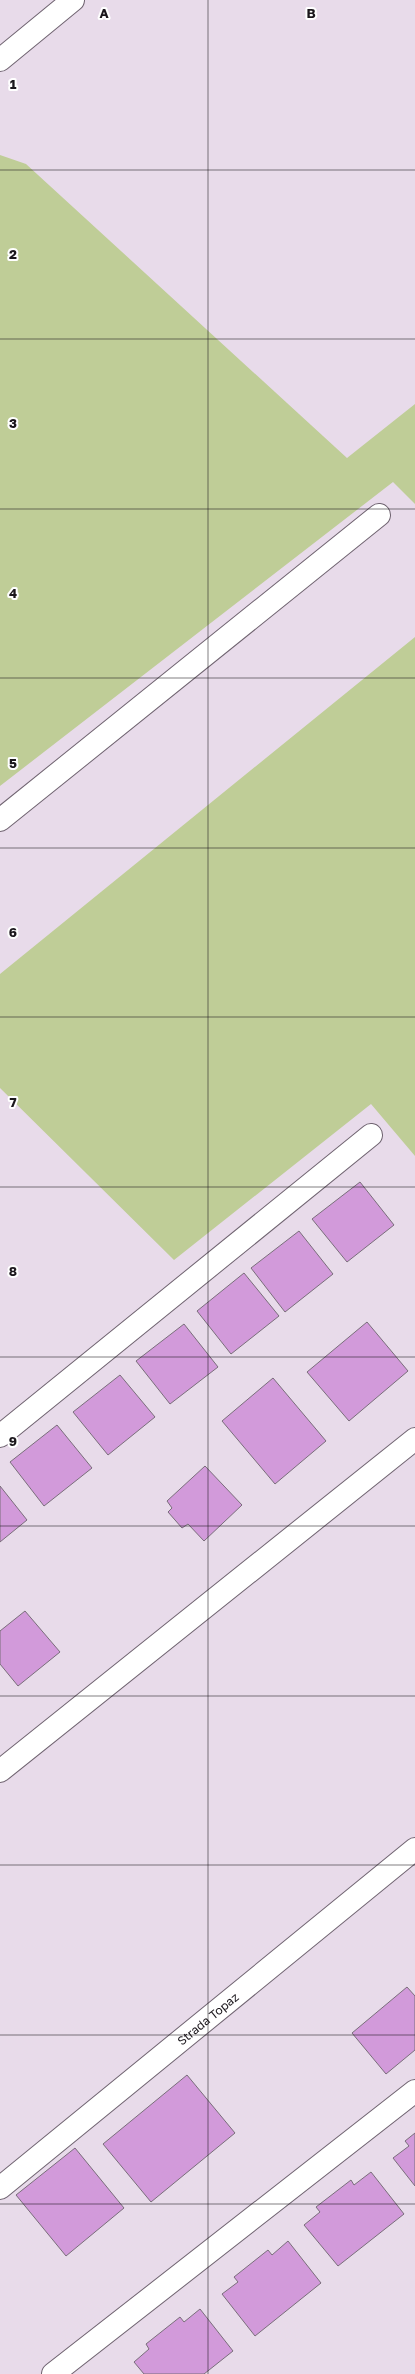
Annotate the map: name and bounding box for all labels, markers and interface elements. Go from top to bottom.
text: A [99,5,109,21]
text: B [306,5,316,21]
text: 1 [10,76,17,92]
text: 2 [9,246,17,262]
text: 3 [9,415,17,431]
text: 4 [9,585,17,601]
text: 5 [9,755,17,771]
text: 6 [9,924,17,940]
text: 7 [9,1094,17,1110]
text: 8 [9,1263,17,1279]
text: 9 [9,1433,17,1449]
street label: Strada Topaz [174,1989,241,2048]

